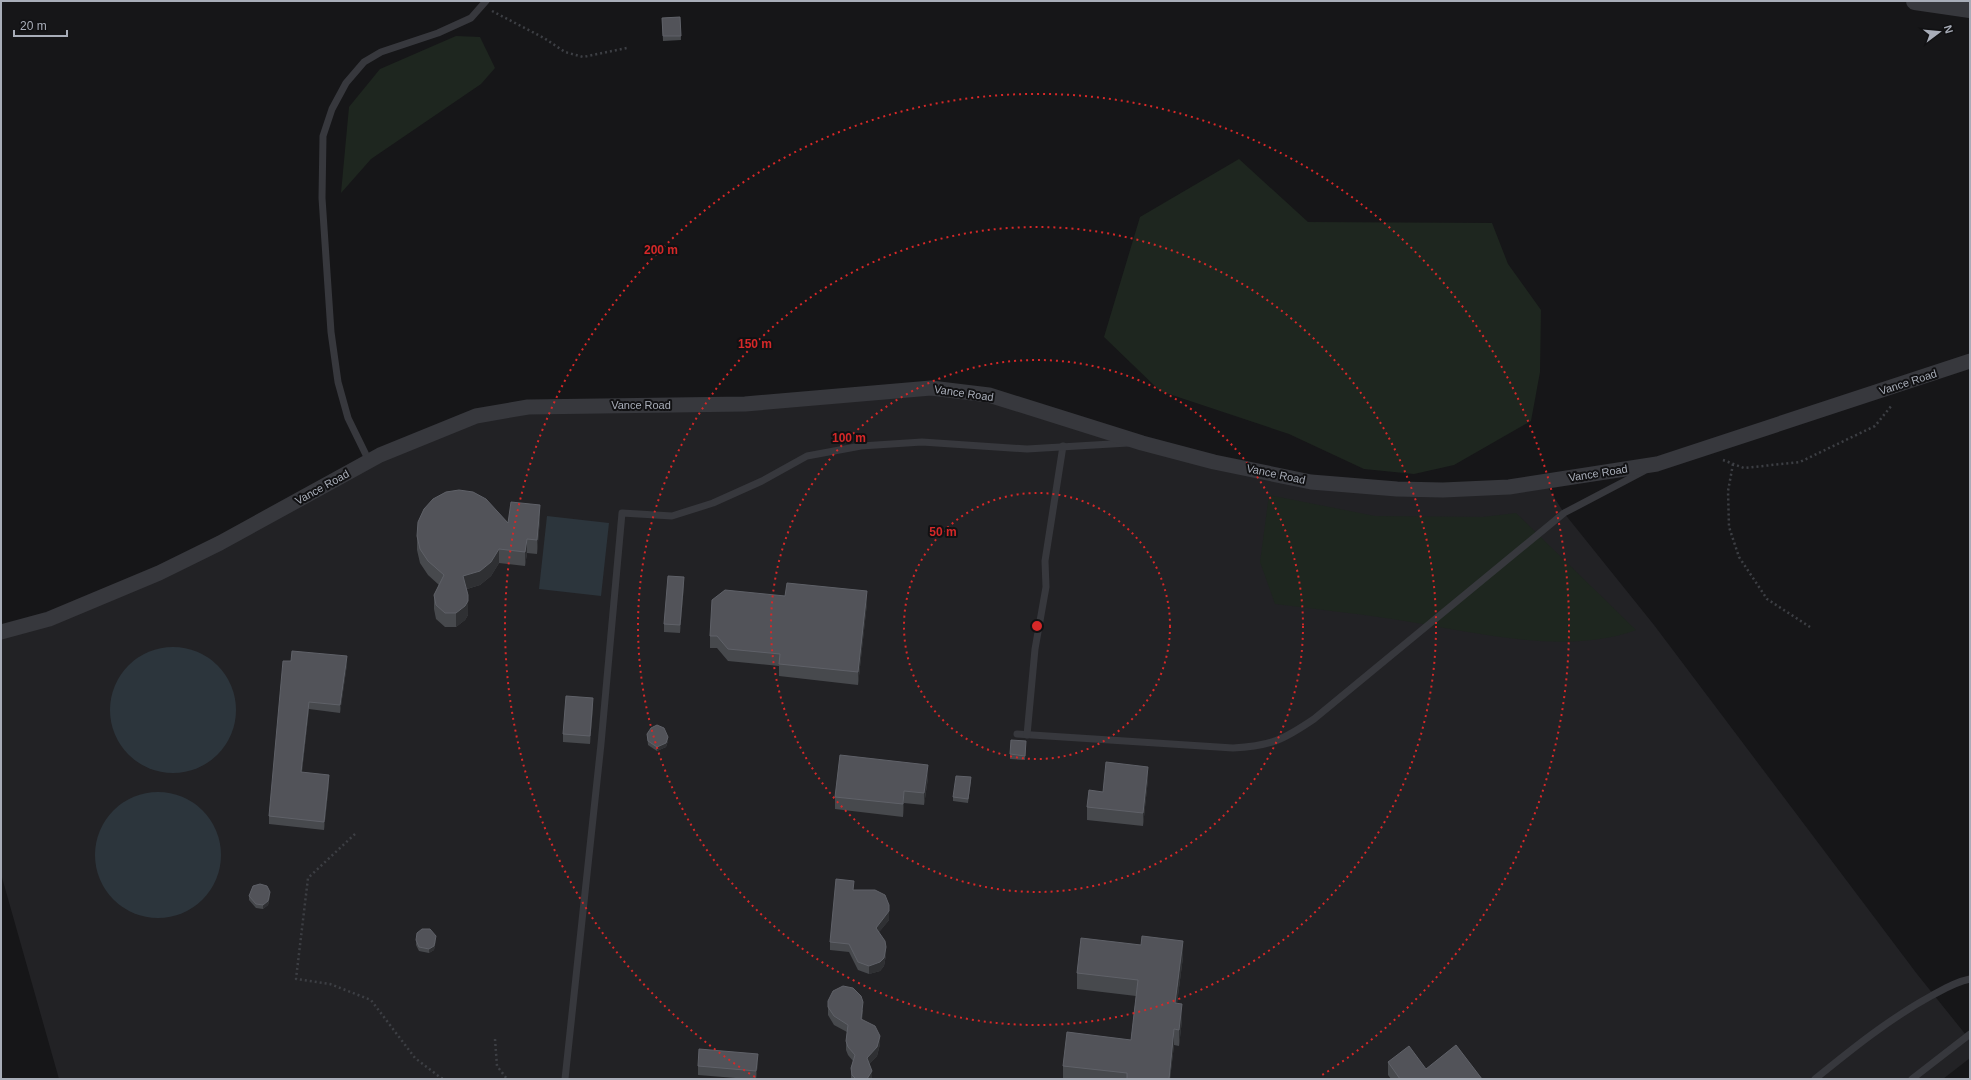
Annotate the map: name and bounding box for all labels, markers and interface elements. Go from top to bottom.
scale bar [14,12,67,38]
north arrow [1919,12,1959,52]
text: 20 m [20,19,47,33]
text: N [1942,24,1955,35]
text: 200 m [644,243,678,257]
text: 150 m [738,337,772,351]
street label: Vance Road [1878,367,1938,397]
street label: Vance Road [934,383,994,403]
street label: Vance Road [611,399,671,411]
text: 100 m [832,431,866,445]
street label: Vance Road [1246,462,1306,486]
street label: Vance Road [1568,462,1628,484]
street label: Vance Road [293,467,351,507]
text: 50 m [929,525,957,539]
centre of rings [1030,619,1044,633]

